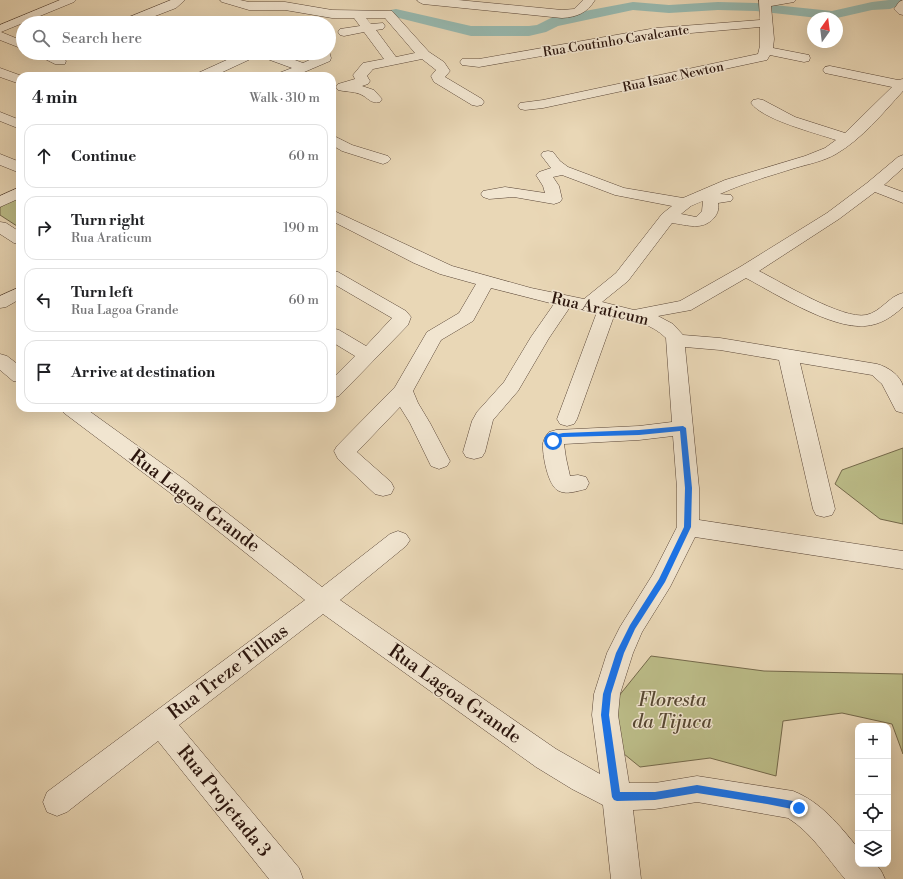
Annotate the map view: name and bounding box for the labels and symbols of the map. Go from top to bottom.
north arrow [807,12,843,48]
street label: Rua Coutinho Cavalcante [542,21,691,60]
street label: Rua Isaac Newton [621,58,725,96]
street label: Rua Araticum [549,288,651,330]
route start [544,432,562,450]
street label: Rua Lagoa Grande [125,444,265,558]
street label: Rua Treze Tilhas [163,619,293,725]
street label: Rua Lagoa Grande [384,639,526,749]
park label: Floresta da Tijuca [632,688,712,734]
street label: Rua Projetada 3 [172,740,276,862]
route end [790,799,808,817]

